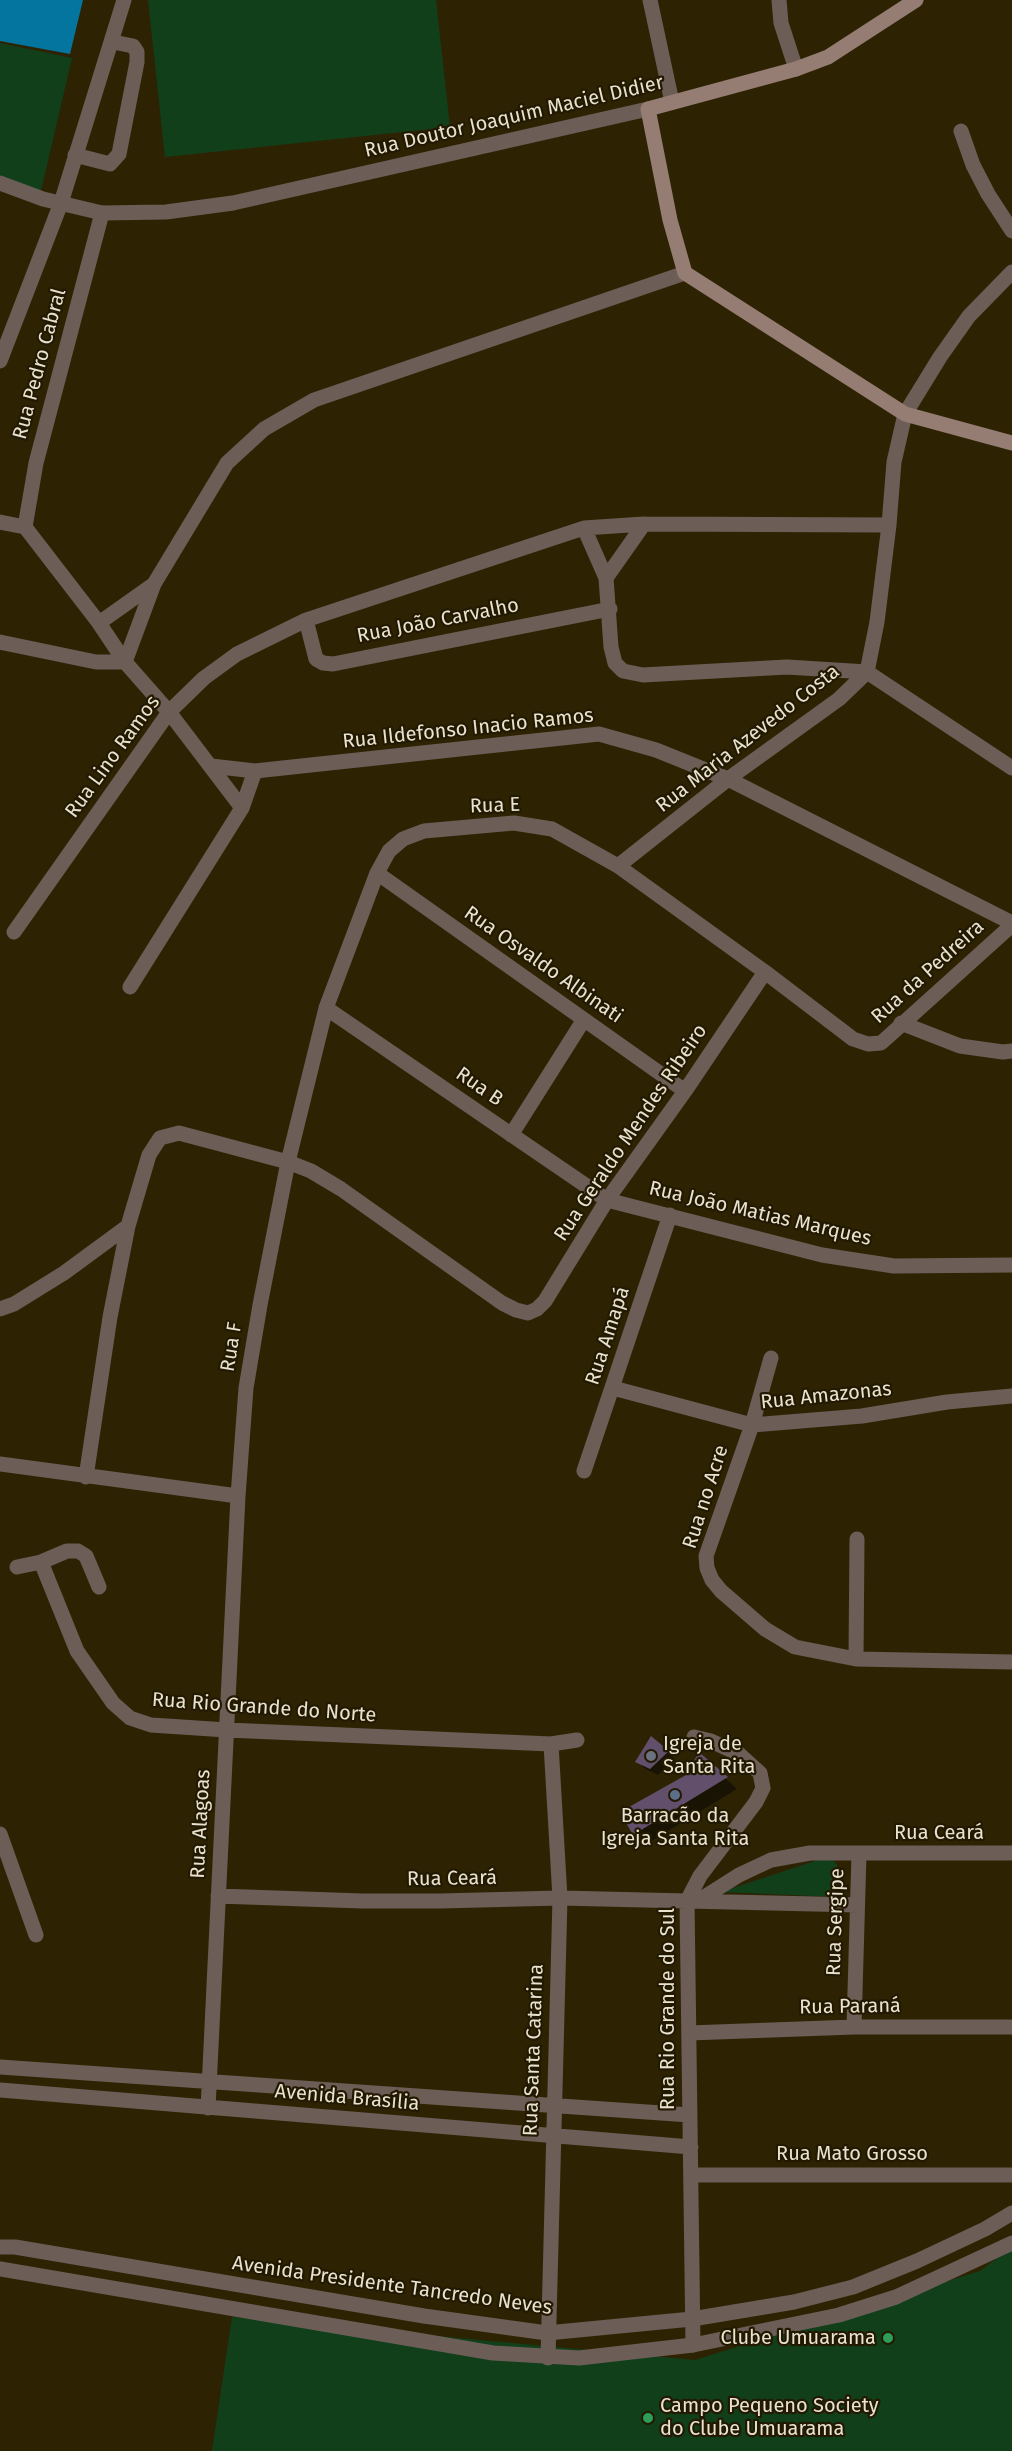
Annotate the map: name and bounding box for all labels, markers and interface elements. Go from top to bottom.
street label: Rua Doutor Joaquim Maciel Didier [362,71,666,163]
street label: Rua Pedro Cabral [8,286,72,442]
street label: Rua João Carvalho [355,594,521,648]
street label: Rua Maria Azevedo Costa [652,660,844,818]
street label: Rua Lino Ramos [61,691,165,823]
street label: Rua Ildefonso Inacio Ramos [341,704,595,754]
street label: Rua E [469,793,521,819]
street label: Rua Osvaldo Albinati [459,901,627,1029]
street label: Rua da Pedreira [867,915,989,1029]
street label: Rua Geraldo Mendes Ribeiro [549,1020,713,1246]
street label: Rua B [451,1062,507,1112]
street label: Rua João Matias Marques [647,1177,873,1251]
street label: Rua Amapá [581,1284,635,1388]
street label: Rua F [216,1321,248,1373]
street label: Rua Amazonas [759,1377,893,1415]
street label: Rua no Acre [678,1442,734,1552]
street label: Rua Rio Grande do Norte [151,1688,377,1728]
place label: Igreja de Santa Rita [663,1732,755,1779]
marker: Igreja de Santa Rita [644,1749,658,1763]
street label: Rua Alagoas [186,1769,216,1879]
marker: Barracão da Igreja Santa Rita [668,1788,682,1802]
place label: Barracão da Igreja Santa Rita [601,1804,749,1851]
street label: Rua Ceará [894,1821,984,1845]
street label: Rua Ceará [407,1866,497,1892]
street label: Rua Sergipe [822,1868,850,1976]
street label: Rua Rio Grande do Sul [656,1908,680,2110]
street label: Rua Santa Catarina [519,1963,549,2137]
street label: Rua Paraná [799,1994,901,2020]
street label: Avenida Brasília [274,2080,420,2116]
street label: Rua Mato Grosso [776,2142,928,2166]
street label: Avenida Presidente Tancredo Neves [231,2252,553,2320]
place label: Clube Umuarama [721,2326,876,2350]
marker: Clube Umuarama [881,2331,895,2345]
place label: Campo Pequeno Society do Clube Umuarama [660,2394,879,2441]
marker: Campo Pequeno Society do Clube Umuarama [641,2411,655,2425]

